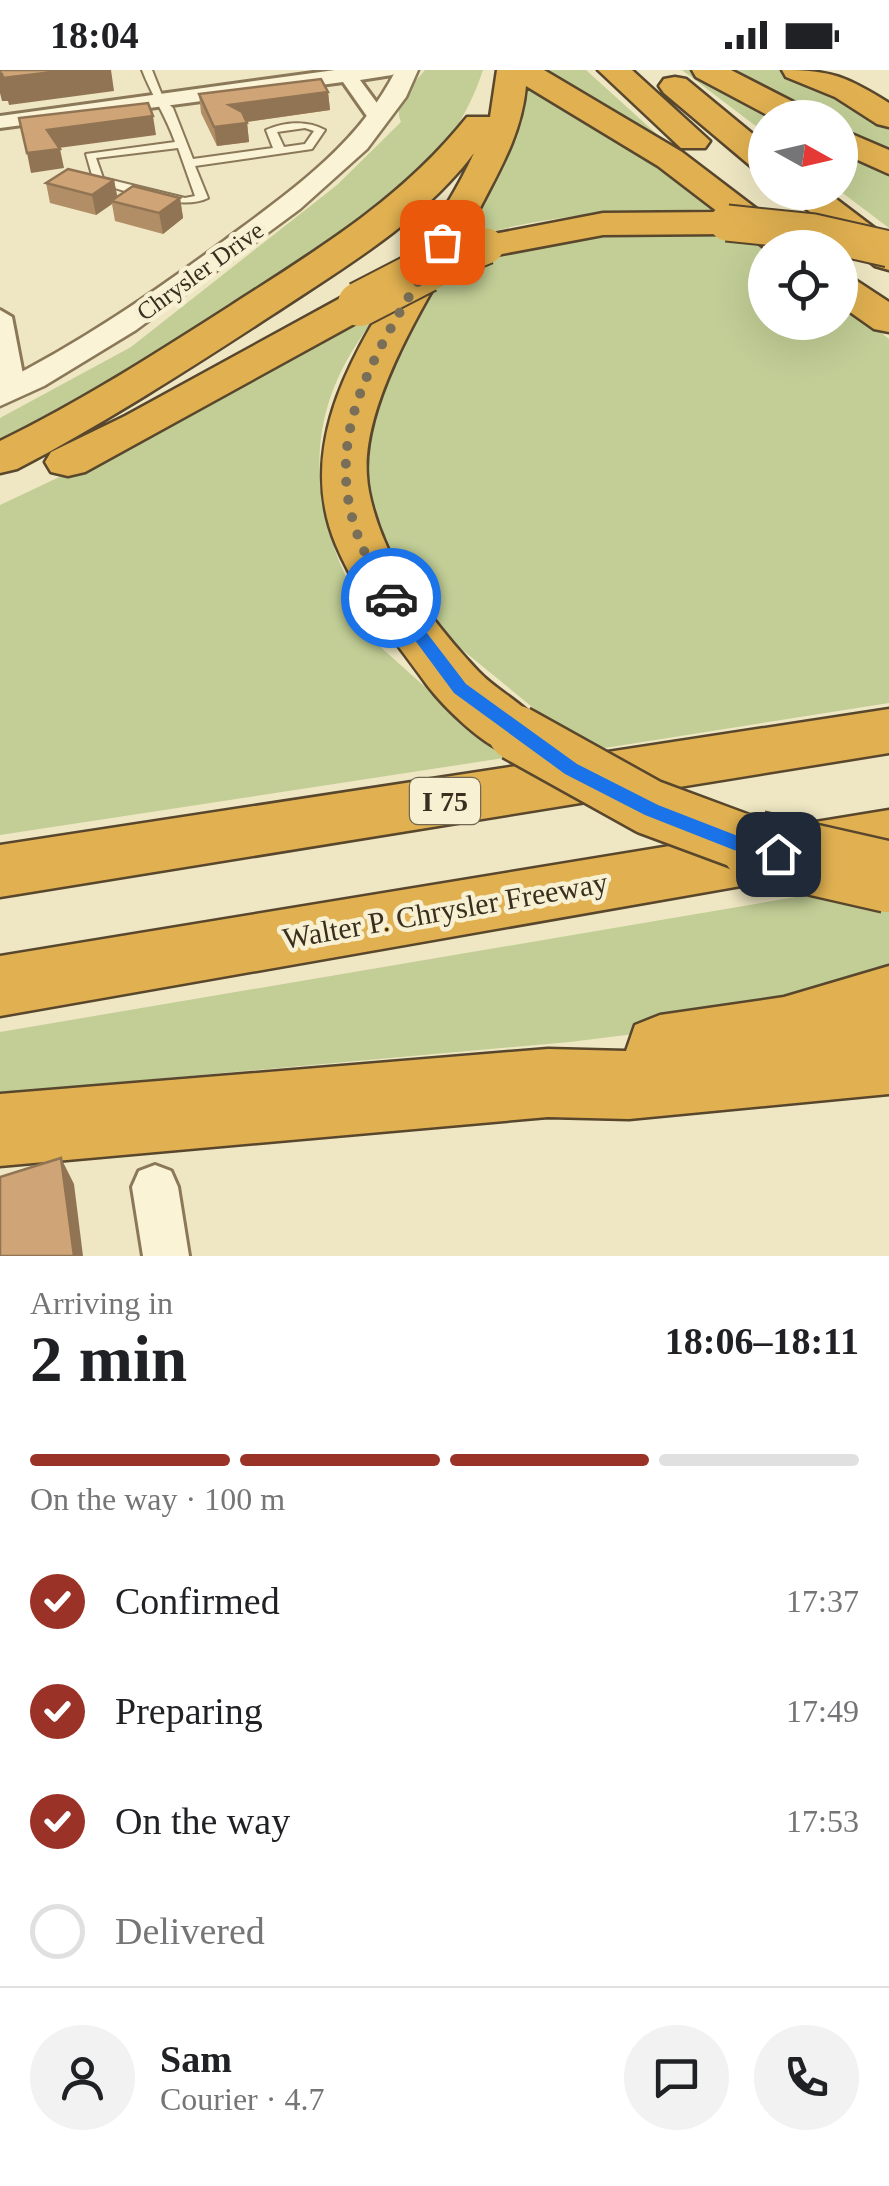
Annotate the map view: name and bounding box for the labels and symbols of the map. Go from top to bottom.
north arrow [748,100,858,210]
pin [400,200,485,285]
street label: Chrysler Drive [132,216,268,326]
courier [341,548,441,648]
road number: I 75 [410,778,480,824]
pin [736,812,821,897]
street label: Walter P. Chrysler Freeway [280,865,610,955]

